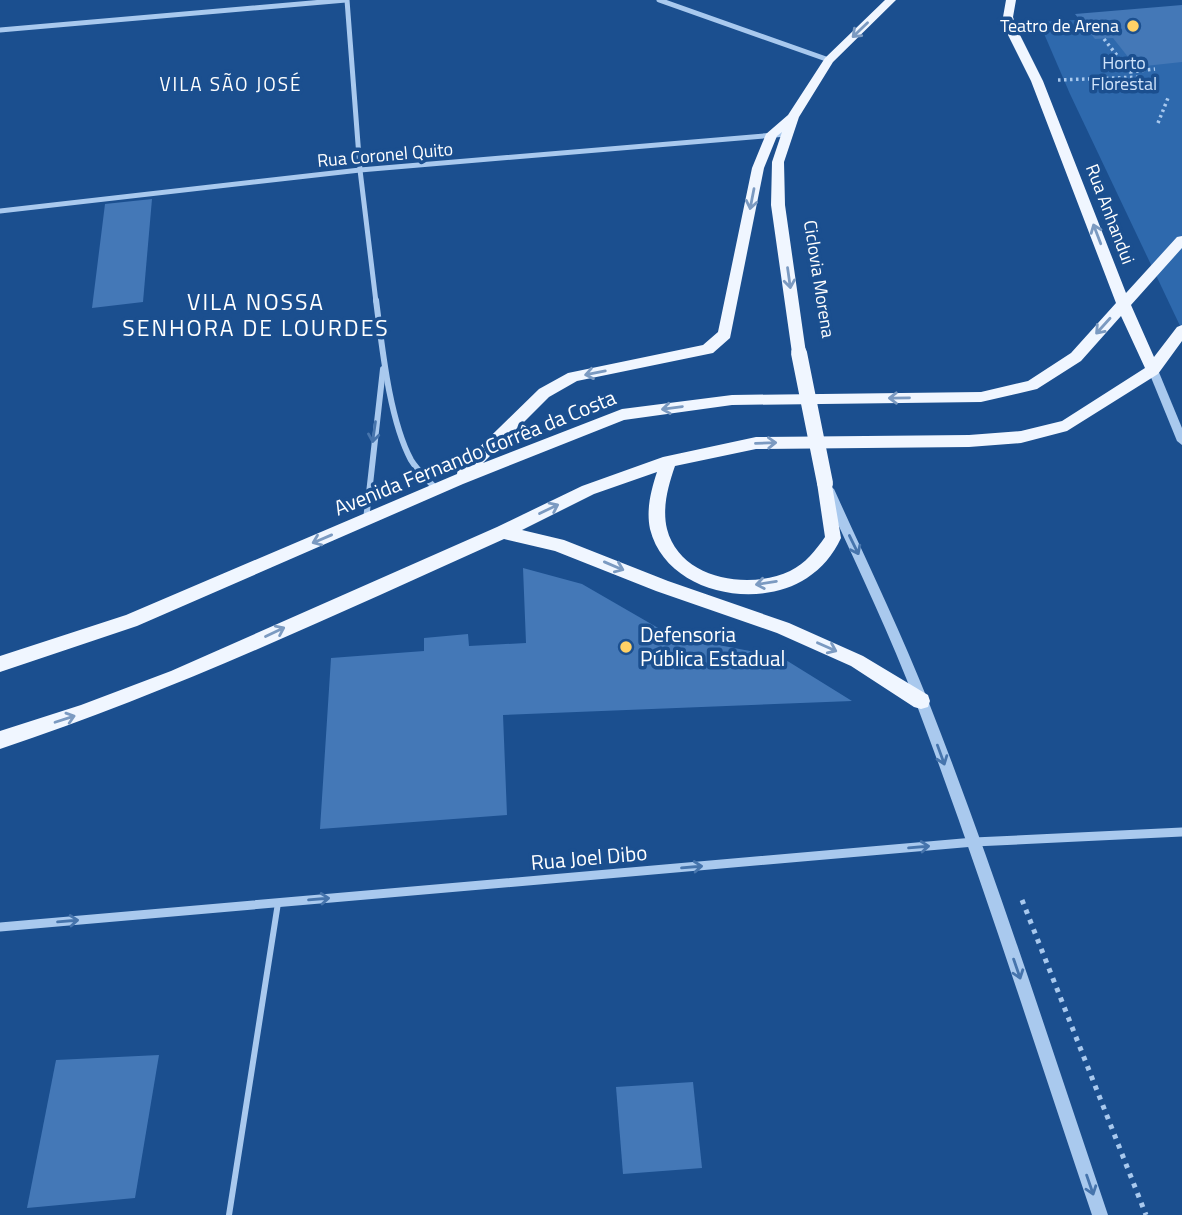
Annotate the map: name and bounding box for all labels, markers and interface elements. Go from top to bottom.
place label: Teatro de Arena [1000,12,1119,39]
marker: Teatro de Arena [1125,18,1141,34]
one-way arrow [852,22,869,39]
park label: Horto Florestal [1091,49,1157,97]
district label: VILA SÃO JOSÉ [159,69,303,98]
street label: Rua Coronel Quito [316,135,454,174]
street label: Rua Anhandui [1079,160,1142,268]
one-way arrow [745,187,759,210]
street label: Ciclovia Morena [797,218,842,340]
one-way arrow [1089,223,1102,245]
one-way arrow [782,267,795,289]
district label: VILA NOSSA SENHORA DE LOURDES [122,284,390,345]
one-way arrow [1095,317,1111,335]
one-way arrow [584,367,607,381]
street label: Avenida Fernando Corrêa da Costa [329,381,621,523]
one-way arrow [887,391,910,404]
one-way arrow [661,402,684,415]
one-way arrow [368,421,381,443]
one-way arrow [754,437,777,450]
one-way arrow [538,501,559,515]
one-way arrow [312,533,334,546]
one-way arrow [848,533,861,555]
one-way arrow [603,560,625,573]
one-way arrow [755,577,778,590]
place label: Defensoria Pública Estadual [640,618,785,674]
one-way arrow [264,625,285,638]
marker: Defensoria Pública Estadual [618,639,634,655]
one-way arrow [816,641,837,654]
one-way arrow [54,712,76,725]
one-way arrow [936,743,949,765]
street label: Rua Joel Dibo [529,836,648,878]
one-way arrow [907,840,930,853]
one-way arrow [680,860,703,873]
one-way arrow [307,892,330,905]
one-way arrow [56,914,79,927]
one-way arrow [1012,958,1024,980]
one-way arrow [1085,1173,1097,1195]

